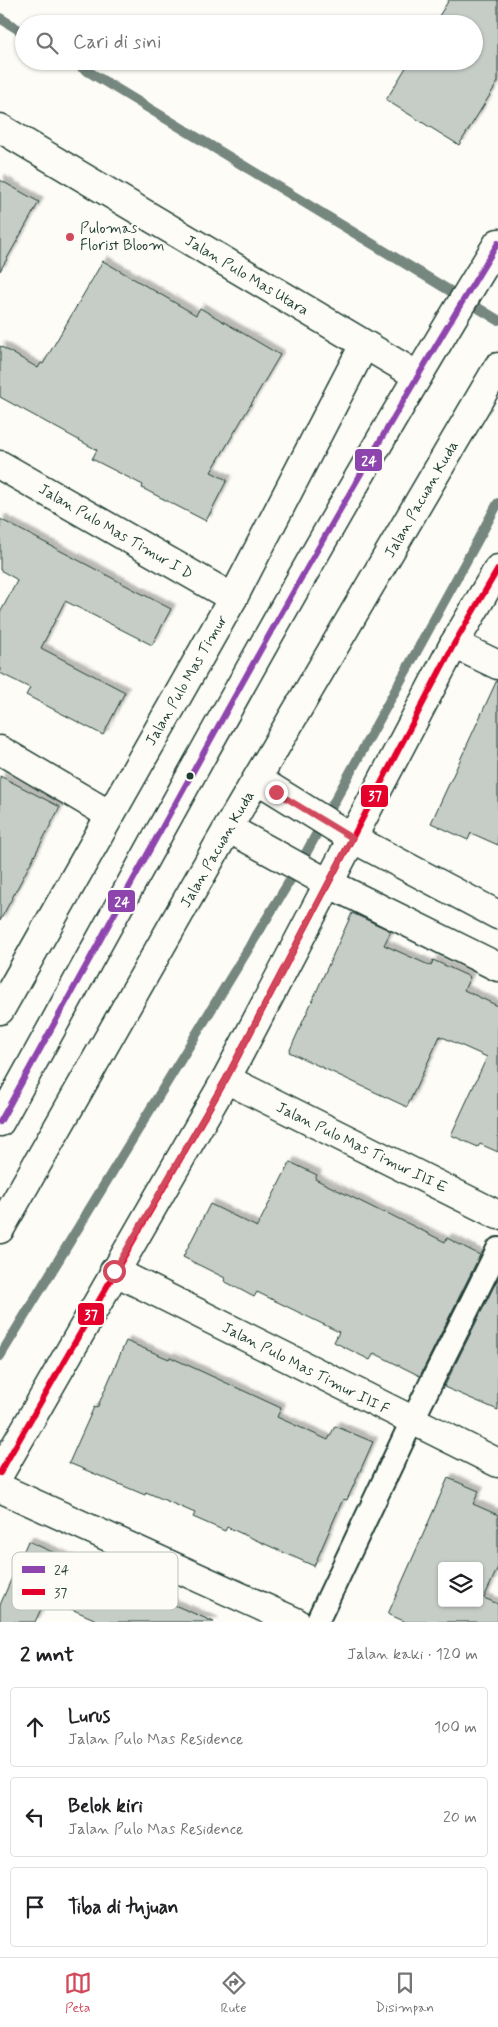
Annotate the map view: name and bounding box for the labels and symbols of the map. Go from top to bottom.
place label: Pulomas Florist Bloom [80,219,164,256]
marker: Pulomas Florist Bloom [64,231,76,243]
street label: Jalan Pulo Mas Utara [181,231,312,321]
street label: Jalan Pacuan Kuda [380,437,464,562]
line badge: 24 [354,448,383,472]
text: 24 [361,452,377,470]
street label: Jalan Pulo Mas Timur I D [35,479,196,584]
street label: Jalan Pulo Mas Timur [141,611,233,750]
unlabelled marker [185,771,195,781]
route end [265,781,288,804]
line badge: 37 [360,784,389,808]
street label: Jalan Pacuan Kuda [176,787,260,912]
text: 37 [368,787,382,805]
line badge: 24 [107,889,136,913]
text: 24 [114,893,130,911]
street label: Jalan Pulo Mas Timur III E [273,1098,451,1198]
route start [103,1260,126,1283]
line badge: 37 [77,1302,105,1326]
text: 37 [84,1306,98,1324]
street label: Jalan Pulo Mas Timur III F [219,1318,393,1420]
legend [12,1552,178,1610]
text: 24 [54,1561,70,1579]
text: 37 [54,1584,67,1602]

